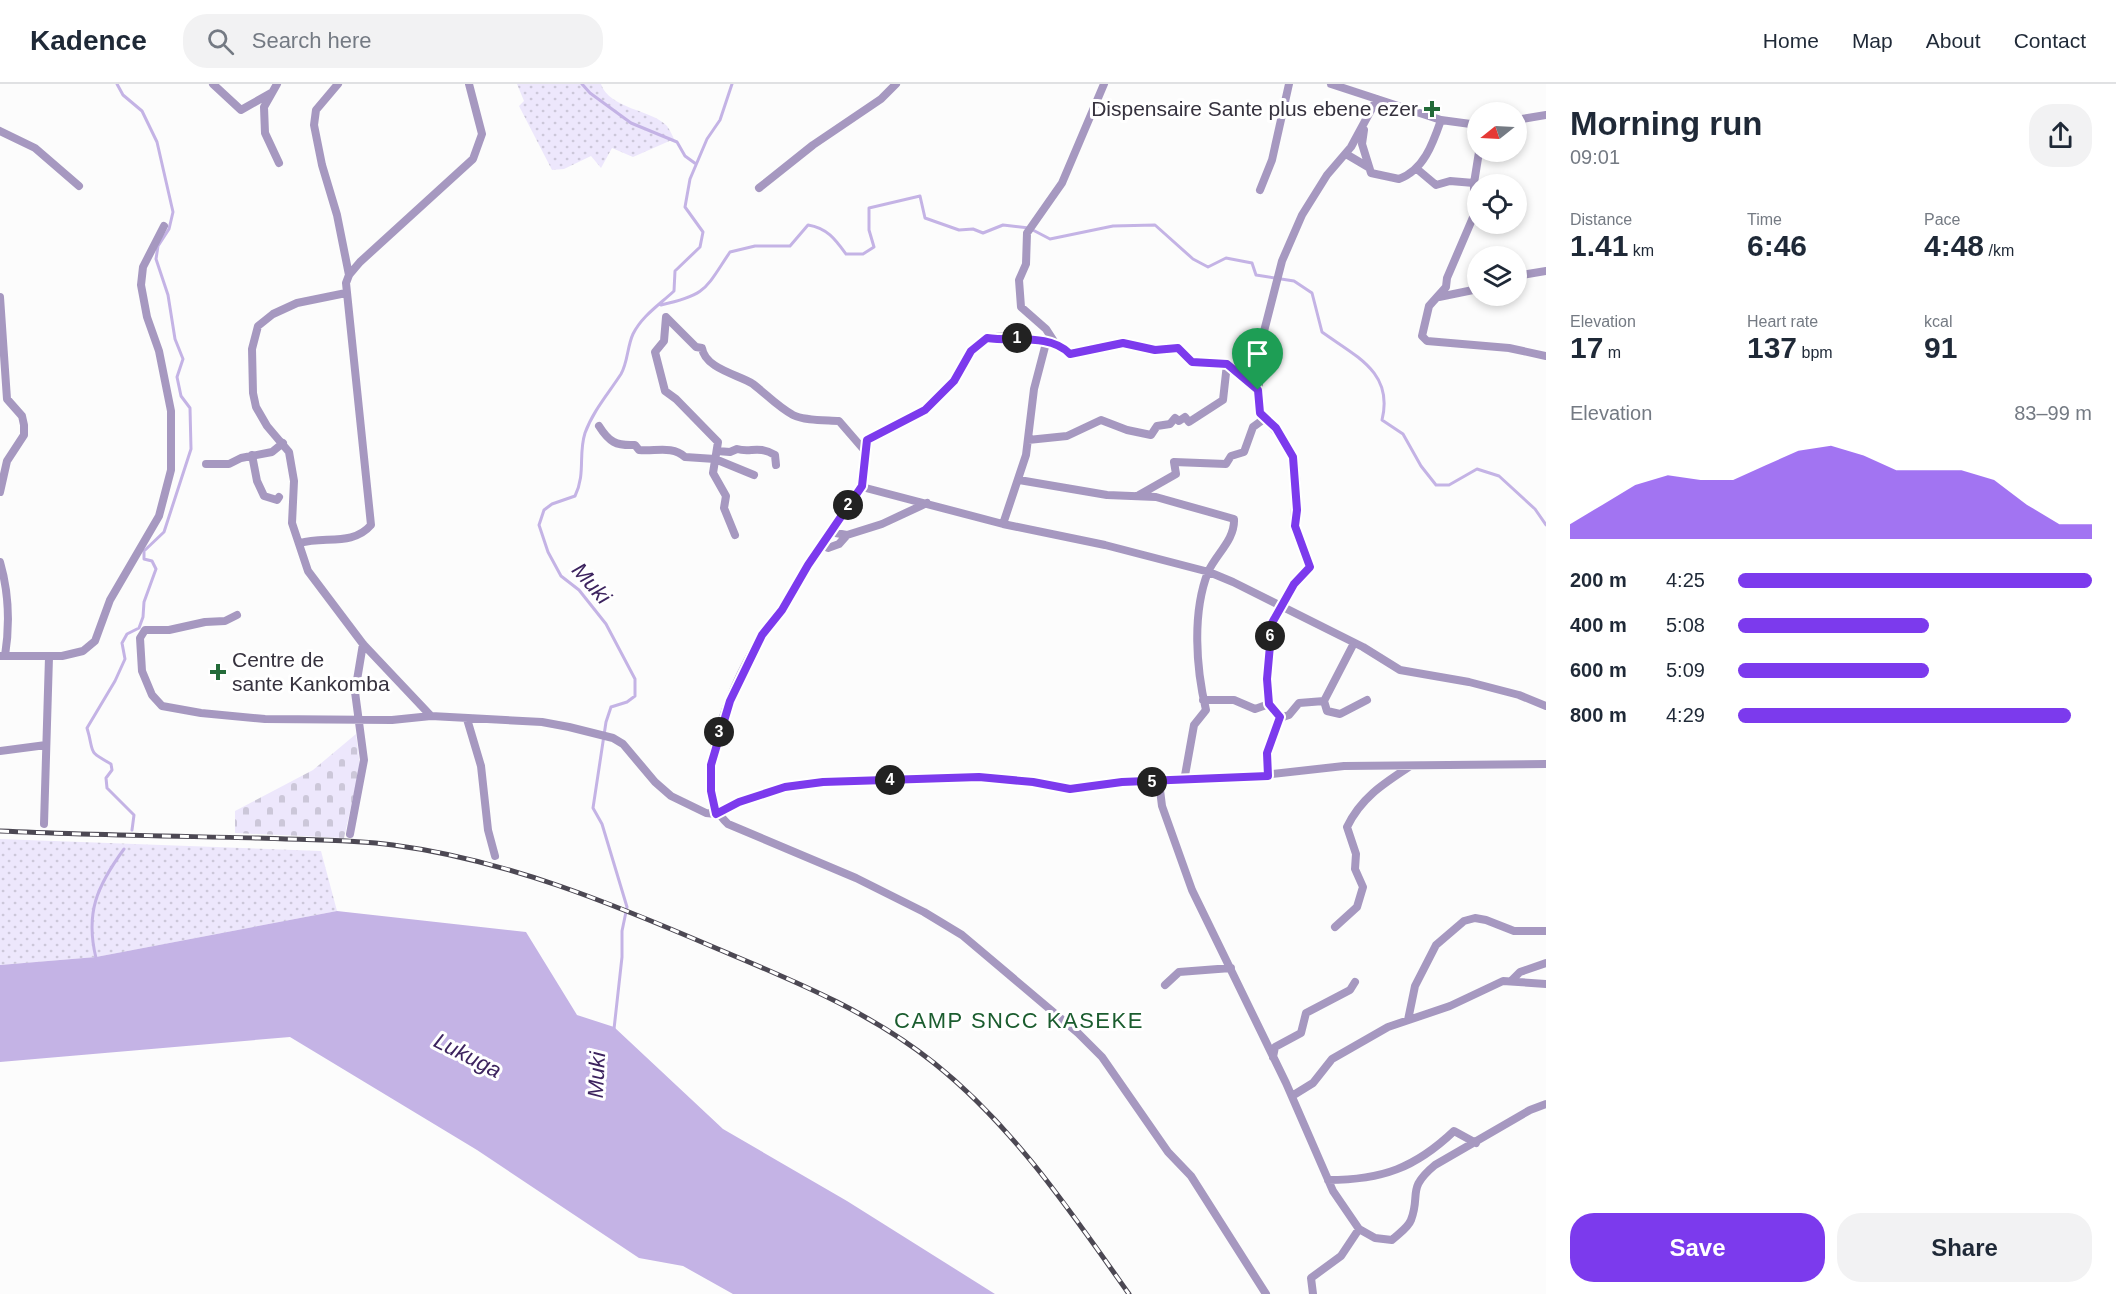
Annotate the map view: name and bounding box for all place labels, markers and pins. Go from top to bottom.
place label: Dispensaire Sante plus ebene ezer [1091,97,1418,120]
marker: Dispensaire Sante plus ebene ezer [1423,100,1441,118]
pin: 1 [1002,323,1032,353]
pin [1232,328,1283,390]
pin: 2 [833,490,863,520]
pin: 6 [1255,621,1285,651]
place label: Centre de sante Kankomba [232,648,390,695]
marker: Centre de sante Kankomba [209,663,227,681]
pin: 3 [704,717,734,747]
pin: 4 [875,765,905,795]
pin: 5 [1137,767,1167,797]

